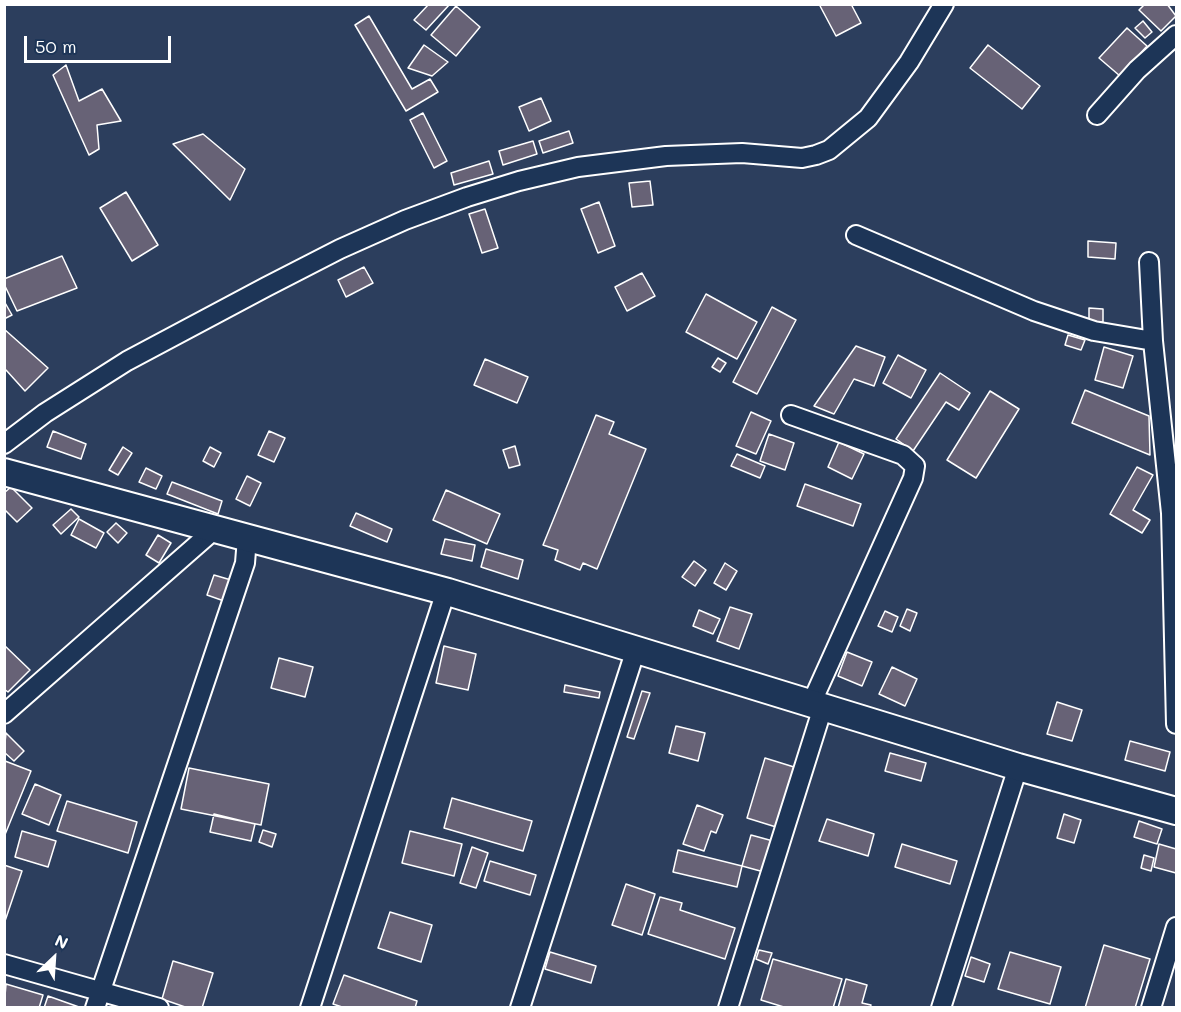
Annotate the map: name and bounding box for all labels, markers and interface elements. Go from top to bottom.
scale bar [27,24,174,62]
text: 50 m [35,34,77,58]
north arrow [24,928,84,988]
text: N [52,929,72,953]

